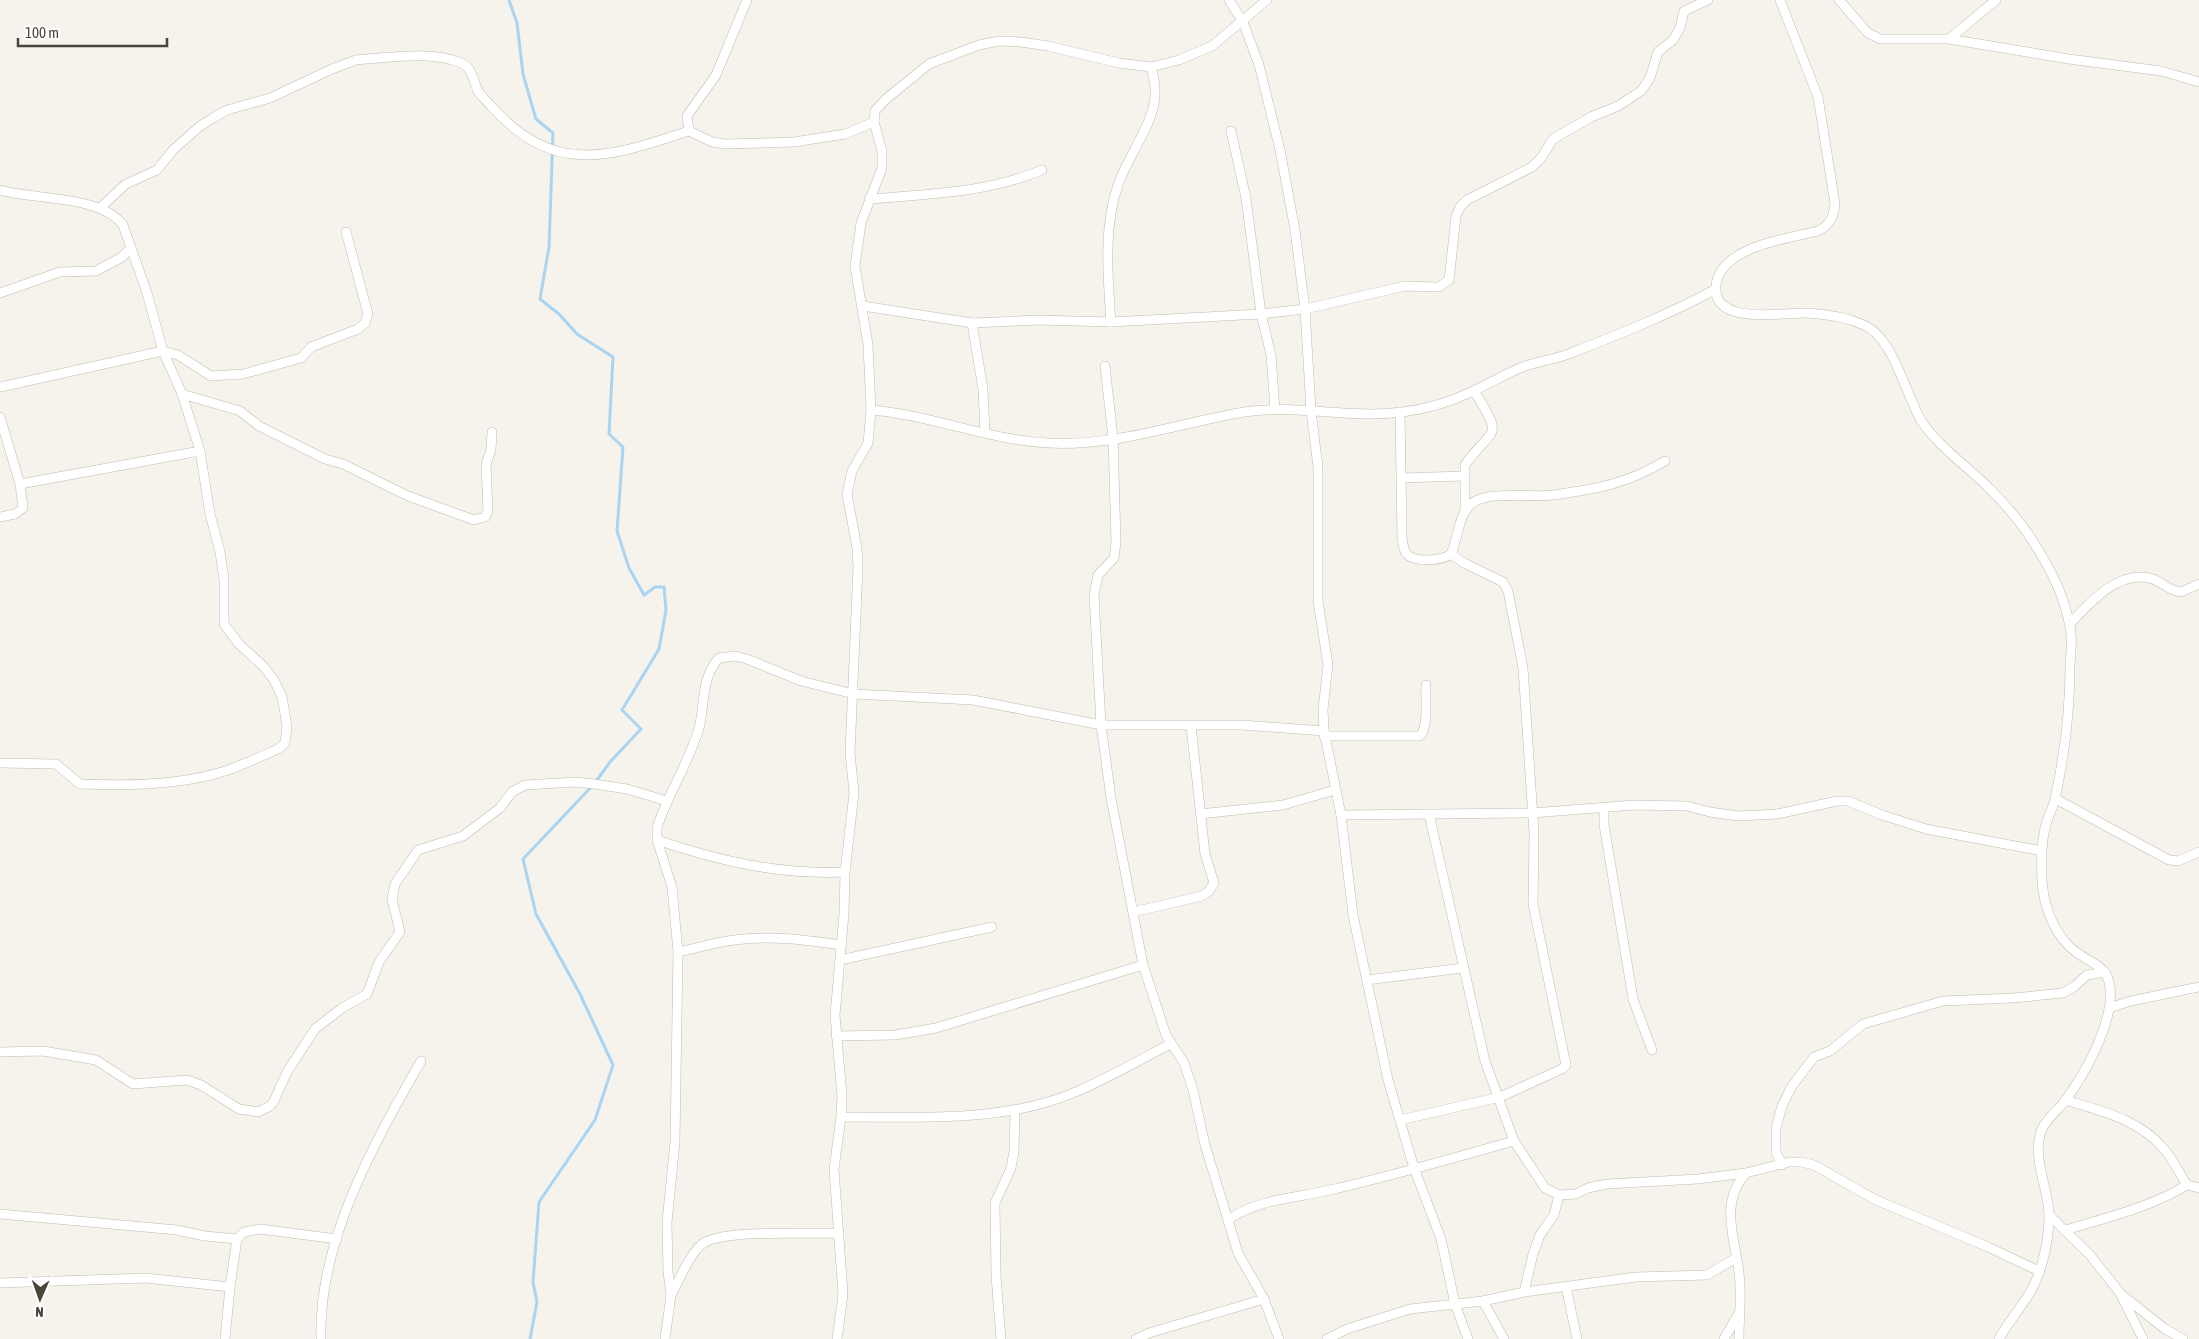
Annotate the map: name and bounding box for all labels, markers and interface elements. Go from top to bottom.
scale bar [18,15,166,47]
text: 100 m [25,24,59,41]
north arrow [15,1274,65,1324]
text: N [35,1304,44,1320]

